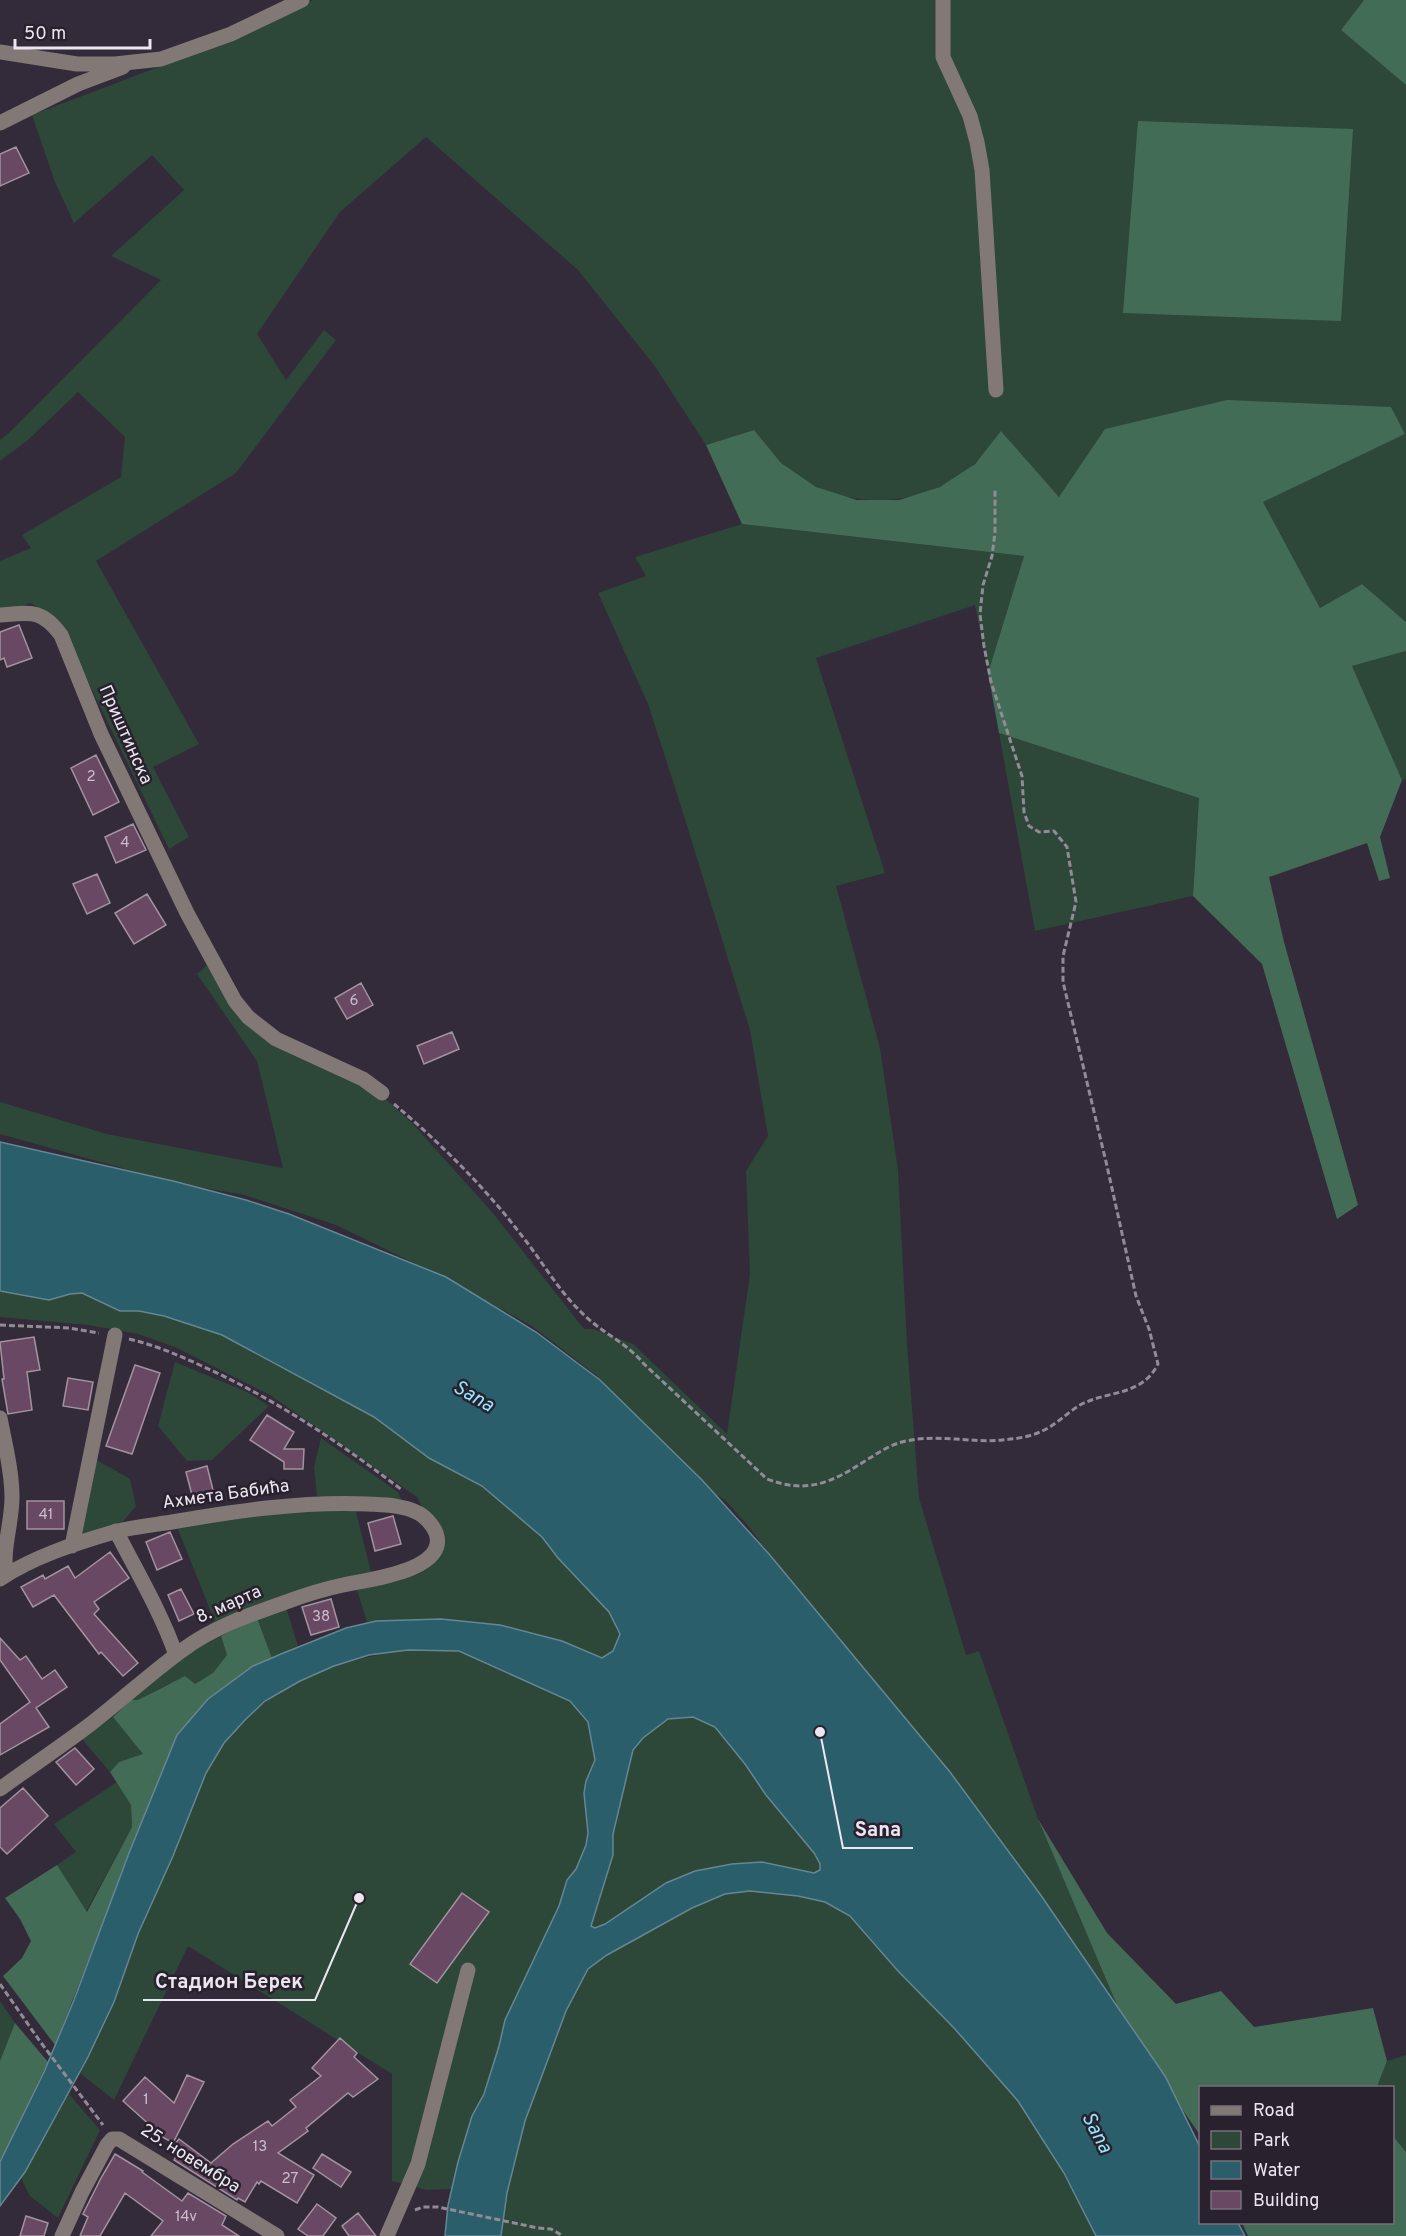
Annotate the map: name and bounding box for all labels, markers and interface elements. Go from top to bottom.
scale bar [15,12,150,50]
text: 50 m [24,23,66,46]
street label: Приштинска [93,682,157,788]
house number: 2 [86,768,96,787]
house number: 4 [120,834,130,853]
house number: 6 [350,992,359,1011]
water label: Sana [448,1375,499,1419]
street label: Ахмета Бабића [161,1475,291,1515]
house number: 41 [39,1506,53,1525]
street label: 8. марта [193,1580,265,1630]
house number: 38 [312,1608,330,1627]
callout: Sana [843,1810,913,1848]
text: Sana [855,1818,901,1844]
callout: Стадион Берек [143,1962,315,2000]
text: Стадион Берек [155,1970,303,1996]
legend [1199,2086,1394,2224]
house number: 1 [143,2091,149,2110]
text: Road [1253,2100,1295,2123]
water label: Sana [1074,2108,1118,2159]
street label: 25. новембра [136,2119,244,2199]
text: Park [1253,2130,1290,2153]
house number: 13 [253,2138,267,2157]
text: Water [1253,2160,1300,2183]
house number: 27 [282,2170,299,2189]
text: Building [1253,2190,1319,2213]
house number: 14v [175,2208,197,2227]

